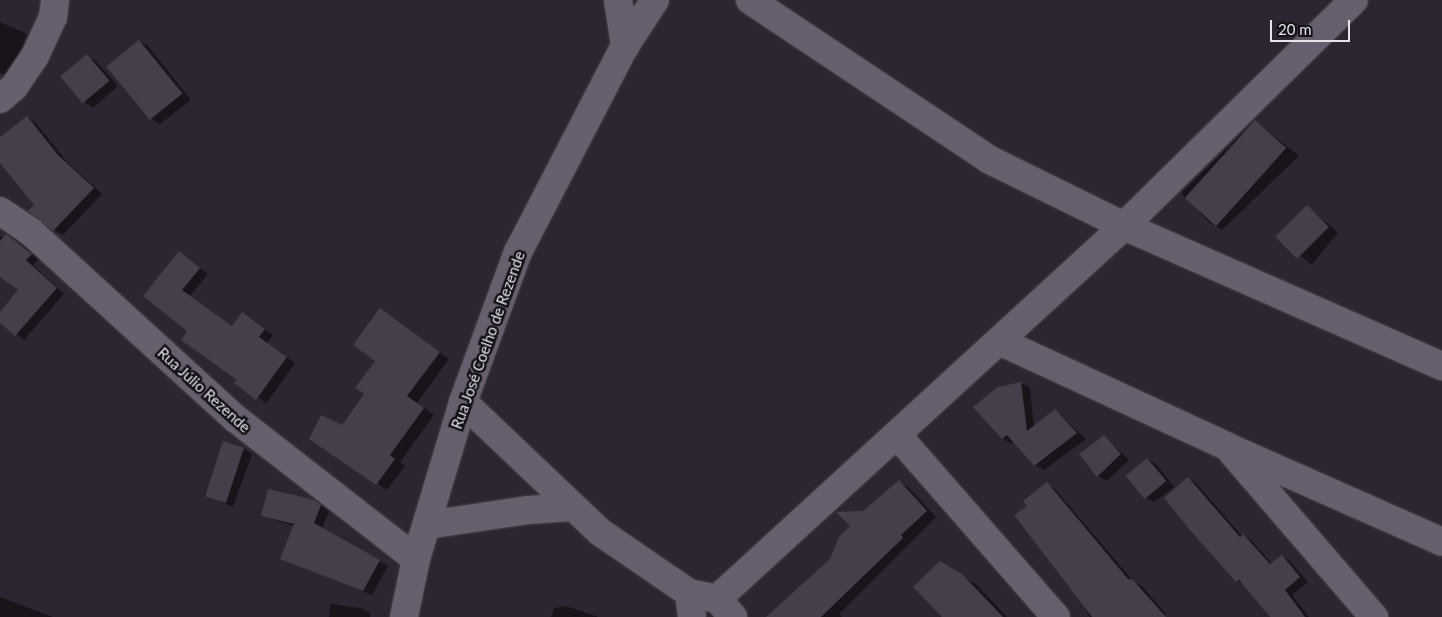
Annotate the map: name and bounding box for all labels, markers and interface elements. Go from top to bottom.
scale bar [1272,10,1352,42]
text: 20 m [1278,20,1312,38]
street label: Rua José Coelho de Rezende [447,248,529,432]
street label: Rua Júlio Rezende [154,344,254,436]

